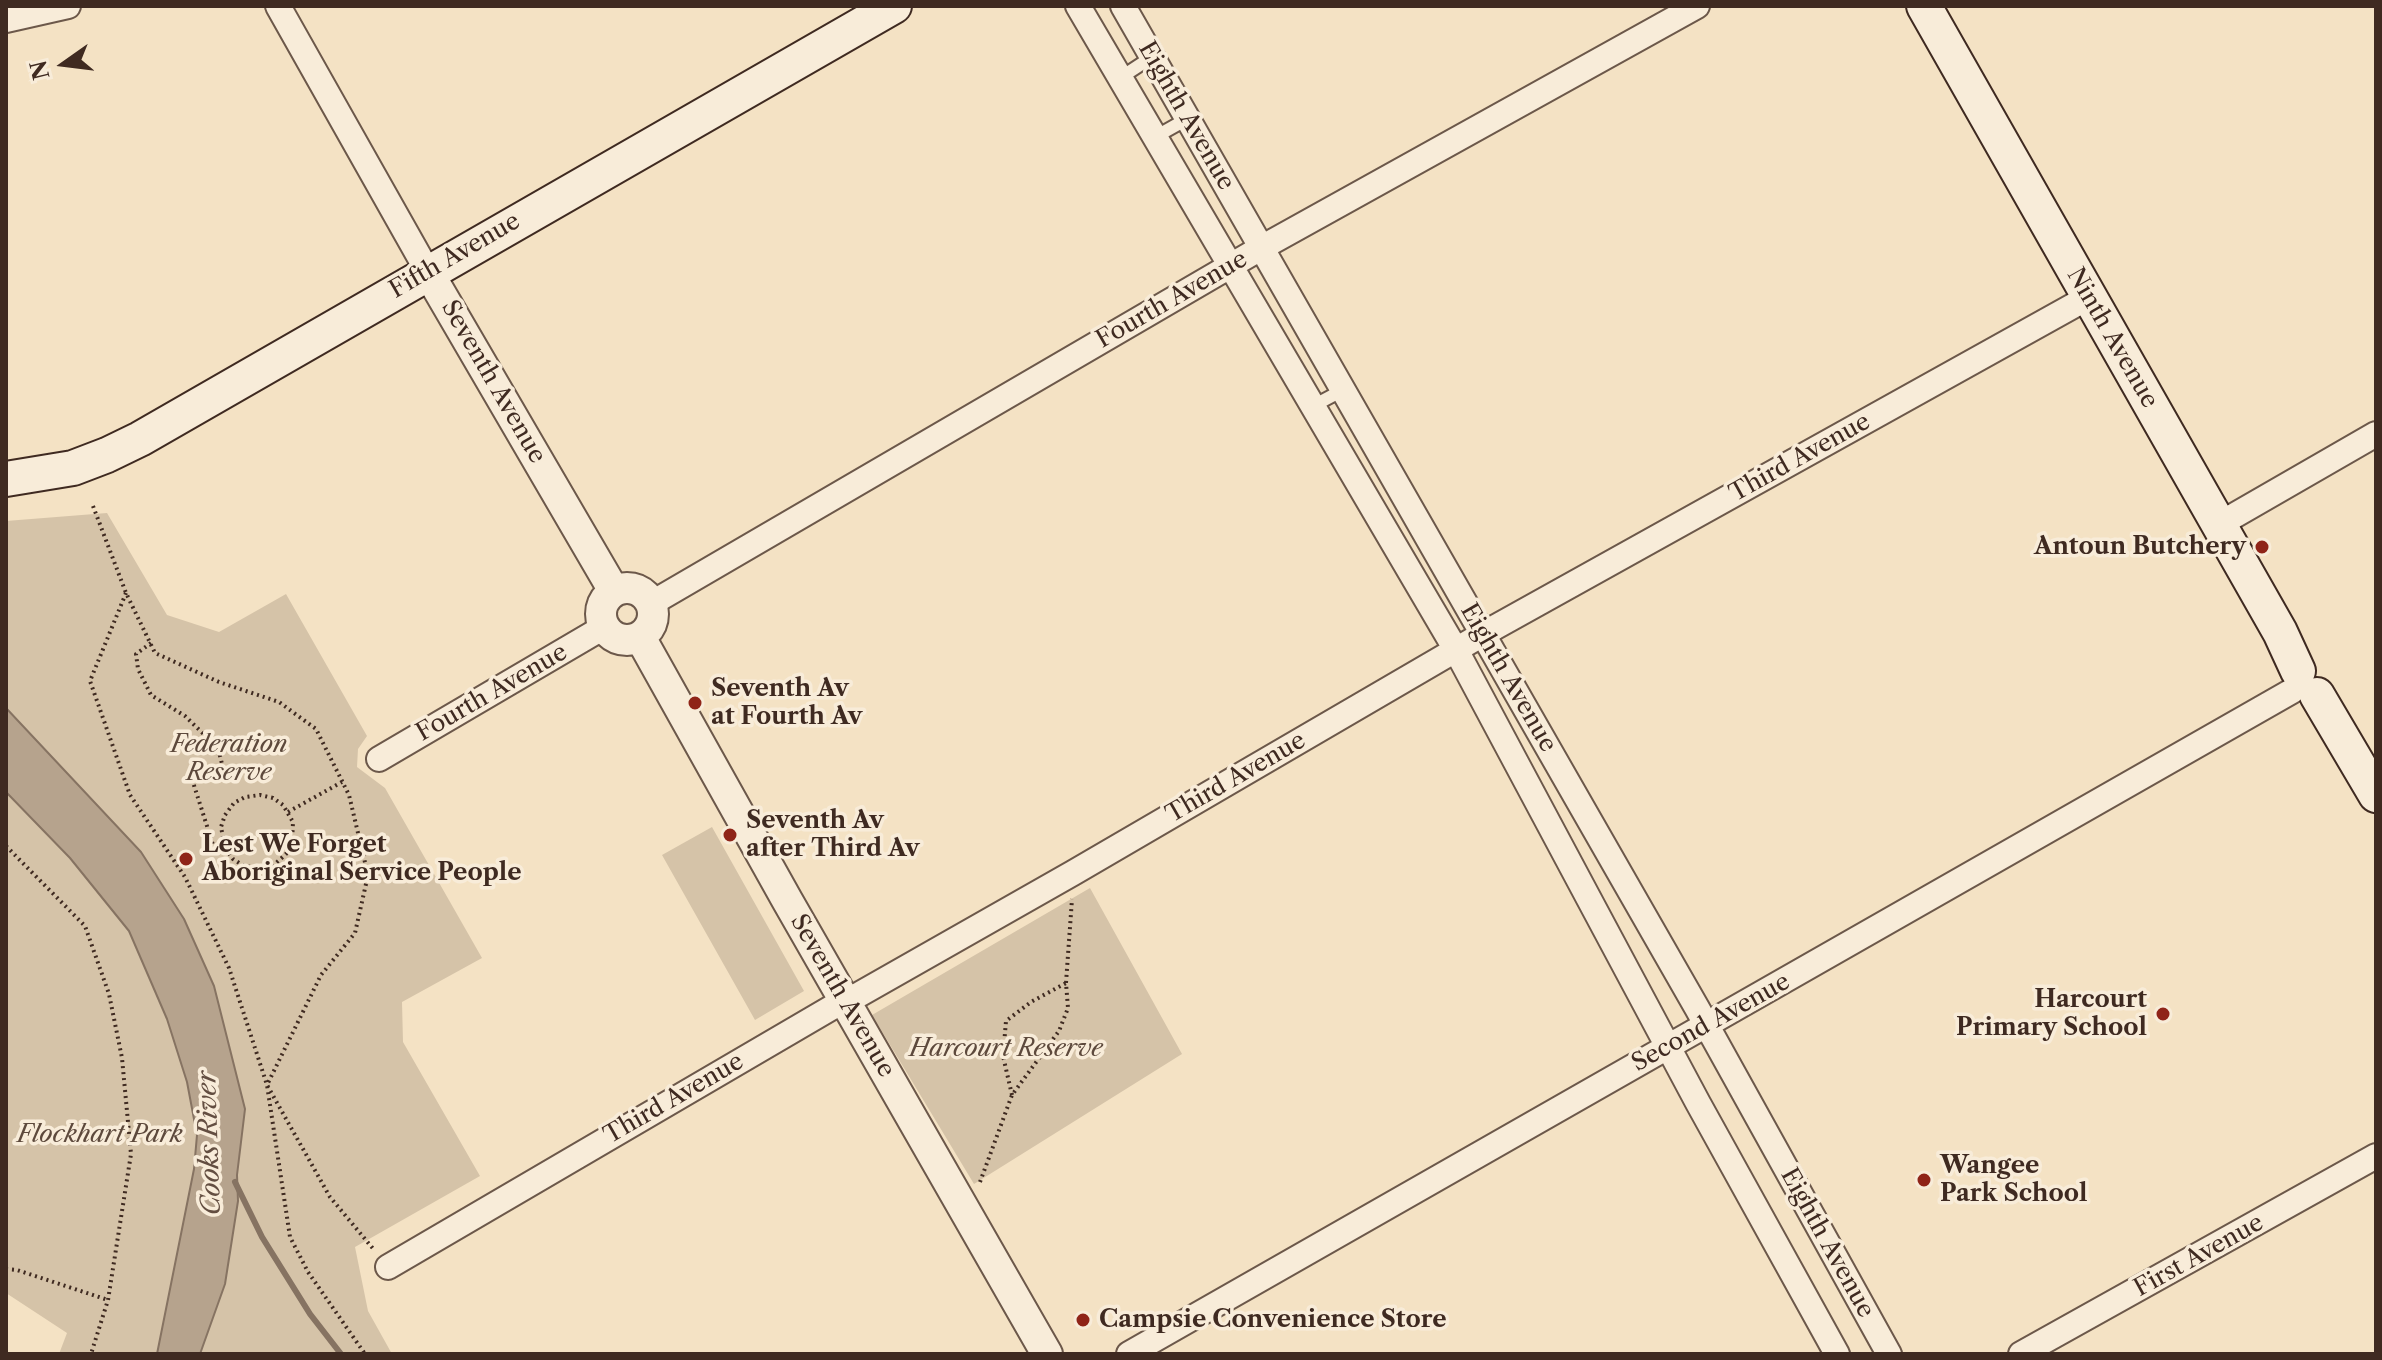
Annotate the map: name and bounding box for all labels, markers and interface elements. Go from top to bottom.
north arrow [24,24,104,104]
street label: Eighth Avenue [1132,37,1240,195]
text: N [25,57,56,82]
street label: Fifth Avenue [385,207,525,305]
street label: Fourth Avenue [1091,245,1253,355]
street label: Ninth Avenue [2060,263,2164,413]
street label: Seventh Avenue [435,295,551,469]
street label: Third Avenue [1725,407,1875,509]
place label: Antoun Butchery [2034,533,2246,561]
marker: Antoun Butchery [2253,538,2271,556]
street label: Eighth Avenue [1454,599,1562,757]
street label: Fourth Avenue [411,638,573,748]
place label: Seventh Av at Fourth Av [711,675,862,731]
marker: Seventh Av at Fourth Av [686,694,704,712]
street label: Third Avenue [1161,726,1311,830]
park label: Federation Reserve [171,731,287,787]
place label: Seventh Av after Third Av [746,807,920,863]
marker: Seventh Av after Third Av [721,826,739,844]
place label: Lest We Forget Aboriginal Service People [202,831,522,887]
marker: Lest We Forget Aboriginal Service People [177,850,195,868]
street label: Seventh Avenue [784,909,900,1083]
street label: Second Avenue [1627,968,1795,1078]
place label: Harcourt Primary School [1956,986,2147,1042]
marker: Harcourt Primary School [2154,1005,2172,1023]
park label: Harcourt Reserve [909,1035,1103,1063]
street label: Third Avenue [599,1047,749,1151]
water label: Cooks River [192,1070,228,1216]
park label: Flockhart Park [17,1121,183,1149]
place label: Wangee Park School [1940,1152,2087,1208]
street label: Eighth Avenue [1774,1163,1880,1323]
marker: Wangee Park School [1915,1171,1933,1189]
street label: First Avenue [2129,1209,2269,1303]
place label: Campsie Convenience Store [1099,1306,1447,1334]
marker: Campsie Convenience Store [1074,1311,1092,1329]

